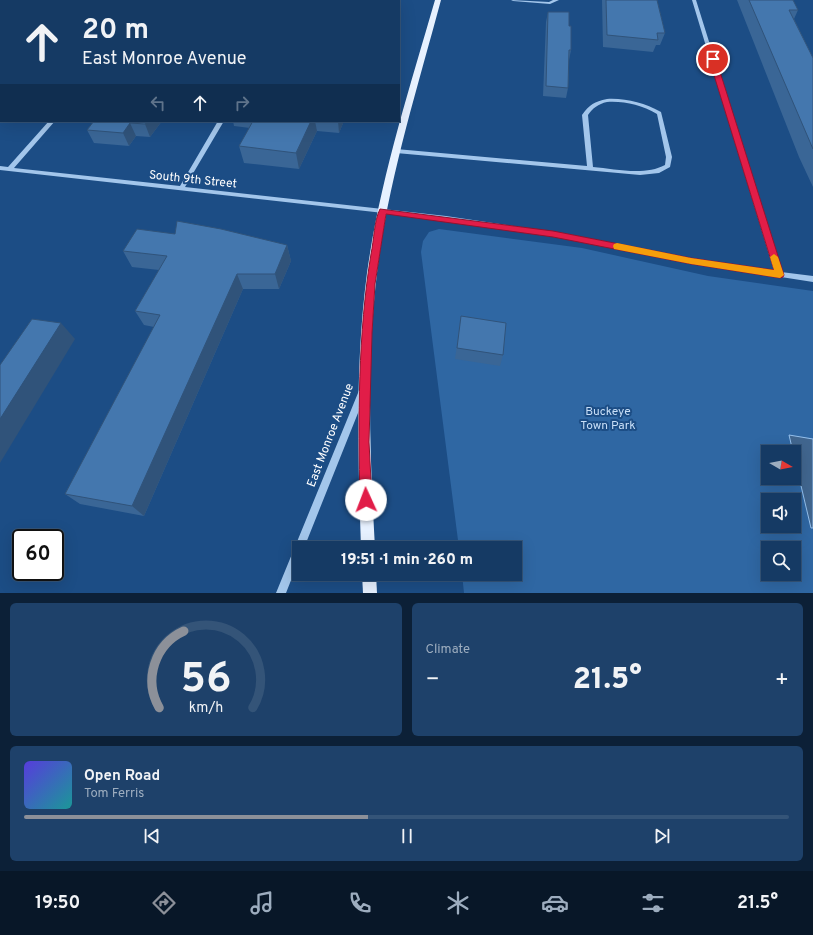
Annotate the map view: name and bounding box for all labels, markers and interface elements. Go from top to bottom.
text: 20 m [82,13,149,49]
icon: ahead [16,16,68,68]
pin [696,42,730,76]
text: East Monroe Avenue [82,48,247,71]
icon: arrive [702,48,724,70]
icon: left [147,92,169,114]
icon: ahead [189,92,211,114]
icon: right [231,92,253,114]
street label: South 9th Street [148,167,238,193]
street label: East Monroe Avenue [304,381,358,489]
park label: Buckeye Town Park [580,404,636,434]
north arrow [761,445,801,485]
map controls [761,445,801,581]
position arrow [345,479,387,521]
button: sound [761,493,801,533]
speed limit sign: 60 [12,529,64,581]
button: search [761,541,801,581]
text: 19:51 · 1 min · 260 m [341,551,473,570]
text: Climate [426,642,470,658]
text: 56 [180,653,231,706]
text: 21.5° [573,662,642,699]
text: − [426,667,440,694]
text: + [775,667,789,694]
text: km/h [188,698,223,716]
text: Open Road [84,767,160,786]
text: Tom Ferris [84,786,144,802]
icon: previous [141,825,163,847]
icon: pause [396,825,418,847]
icon: next [651,825,673,847]
icon: directions [150,889,178,917]
icon: music [248,889,276,917]
icon: phone [346,889,374,917]
icon: climate [444,889,472,917]
icon: car [541,889,569,917]
icon: filters [639,889,667,917]
text: 19:50 [35,892,80,915]
text: 21.5° [737,892,778,915]

